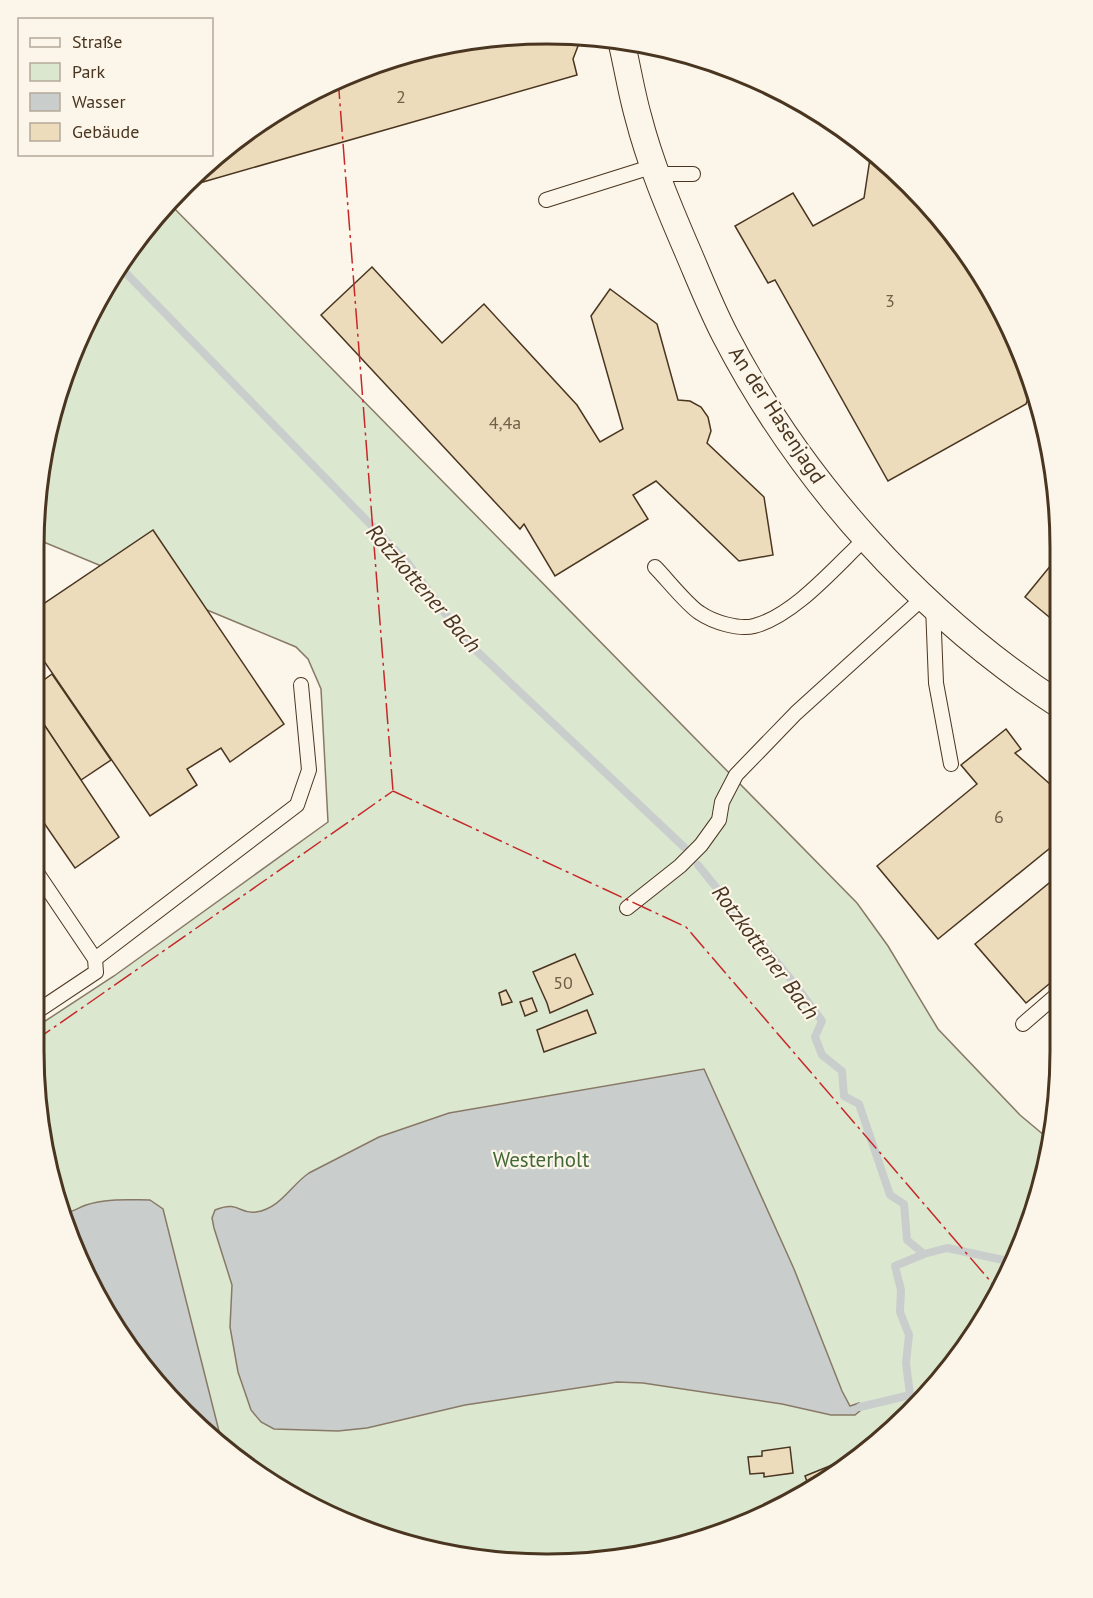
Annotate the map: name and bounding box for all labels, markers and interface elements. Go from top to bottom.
legend [18,18,213,156]
text: Straße [72,30,123,53]
text: Park [72,60,105,83]
house number: 2 [396,85,406,108]
text: Wasser [72,90,126,113]
text: Gebäude [72,120,139,143]
house number: 3 [885,289,895,312]
street label: An der Hasenjagd [723,341,832,488]
house number: 4,4a [489,411,521,434]
water label: Rotzkottener Bach [360,518,488,658]
house number: 6 [994,805,1004,828]
water label: Rotzkottener Bach [706,879,826,1025]
house number: 50 [553,971,573,994]
park label: Westerholt [493,1146,589,1173]

